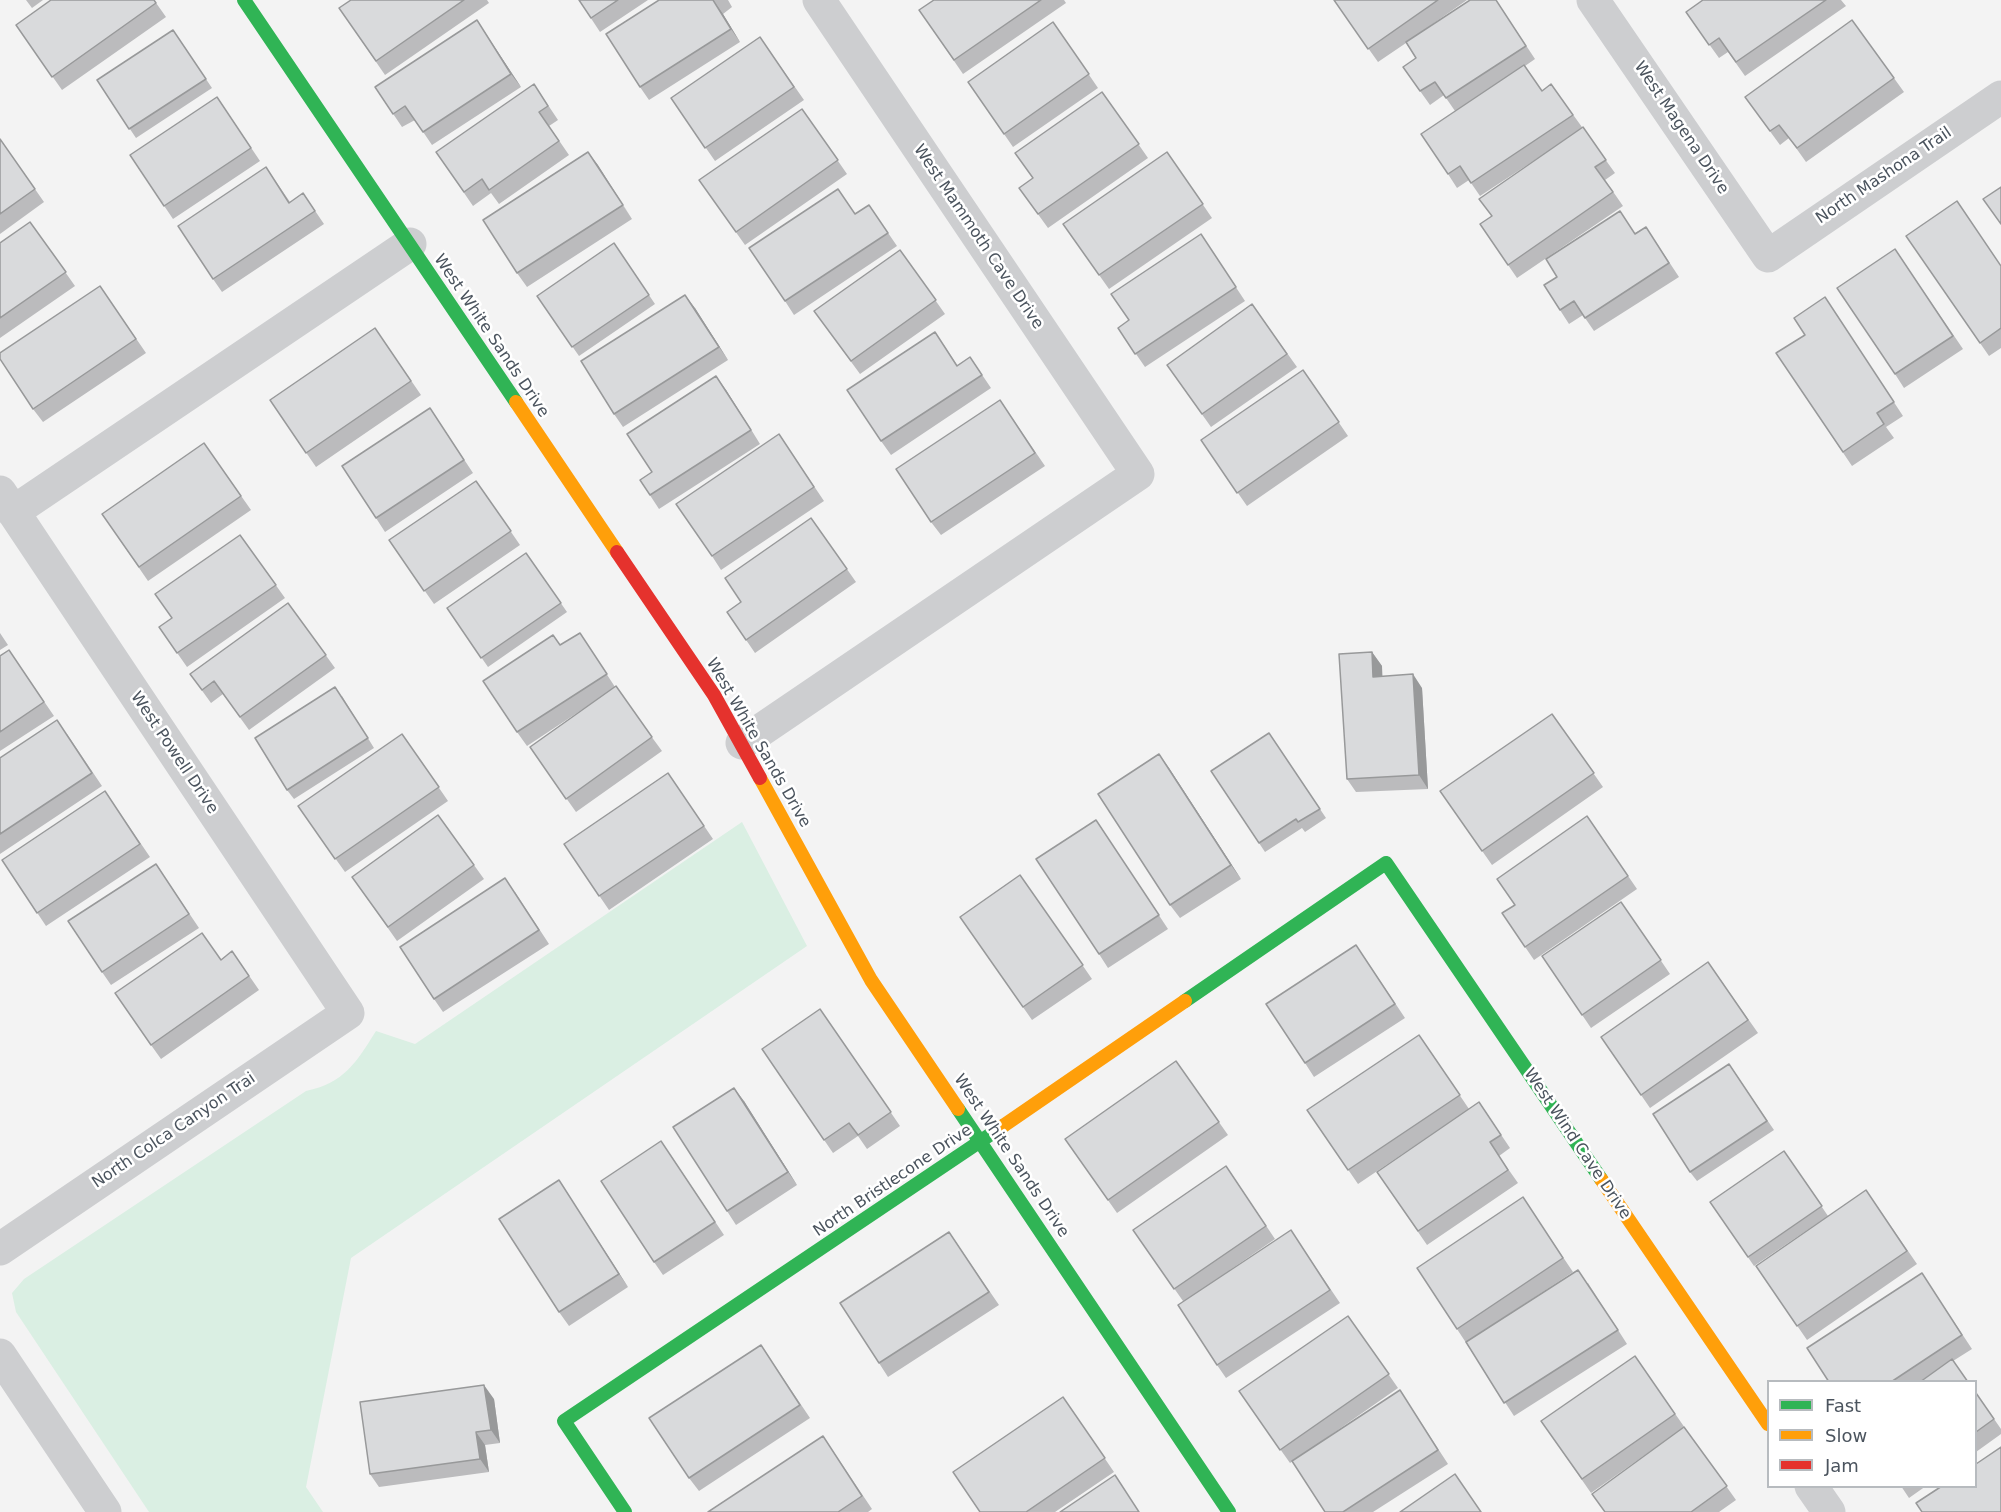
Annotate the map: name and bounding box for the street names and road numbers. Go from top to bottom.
street label: West Magena Drive [1630,58,1732,198]
street label: North Mashona Trail [1813,123,1955,229]
street label: West Mammoth Cave Drive [909,141,1047,333]
street label: West White Sands Drive [429,251,553,421]
street label: West White Sands Drive [702,655,814,831]
street label: West Powell Drive [126,688,222,818]
street label: West Wind Cave Drive [1519,1065,1635,1223]
street label: North Colca Canyon Trai [89,1069,259,1193]
street label: West White Sands Drive [949,1071,1073,1241]
street label: North Bristlecone Drive [810,1121,976,1241]

